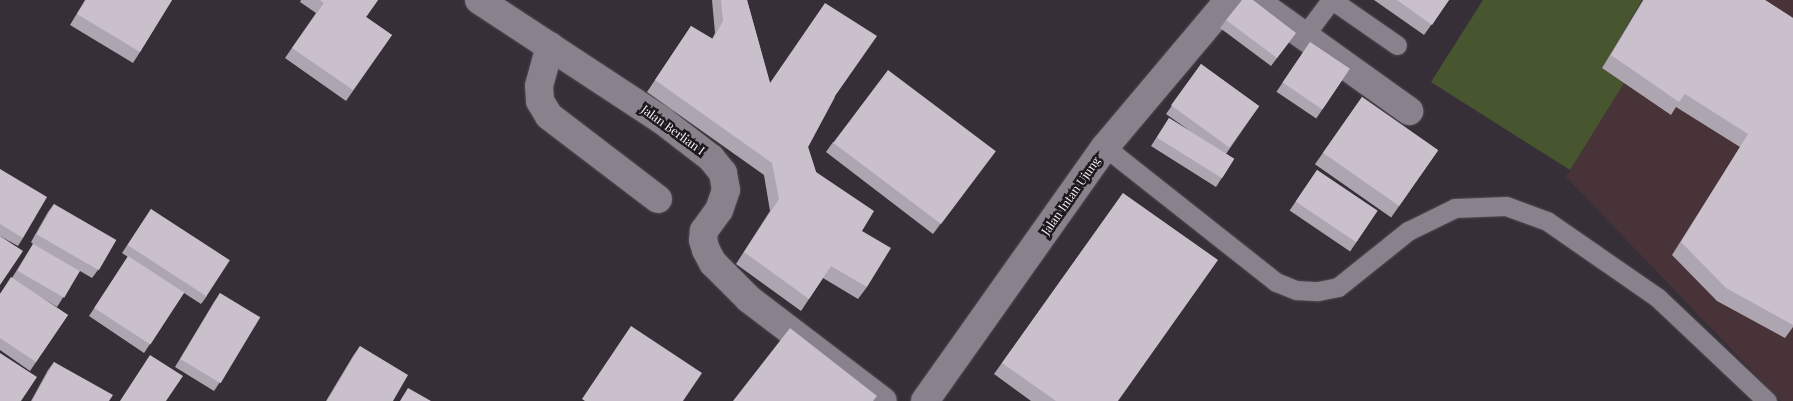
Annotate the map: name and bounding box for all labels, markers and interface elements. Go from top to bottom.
street label: Jalan Berlian I [638,102,708,158]
street label: Jalan Intan Ujung [1039,154,1103,238]

